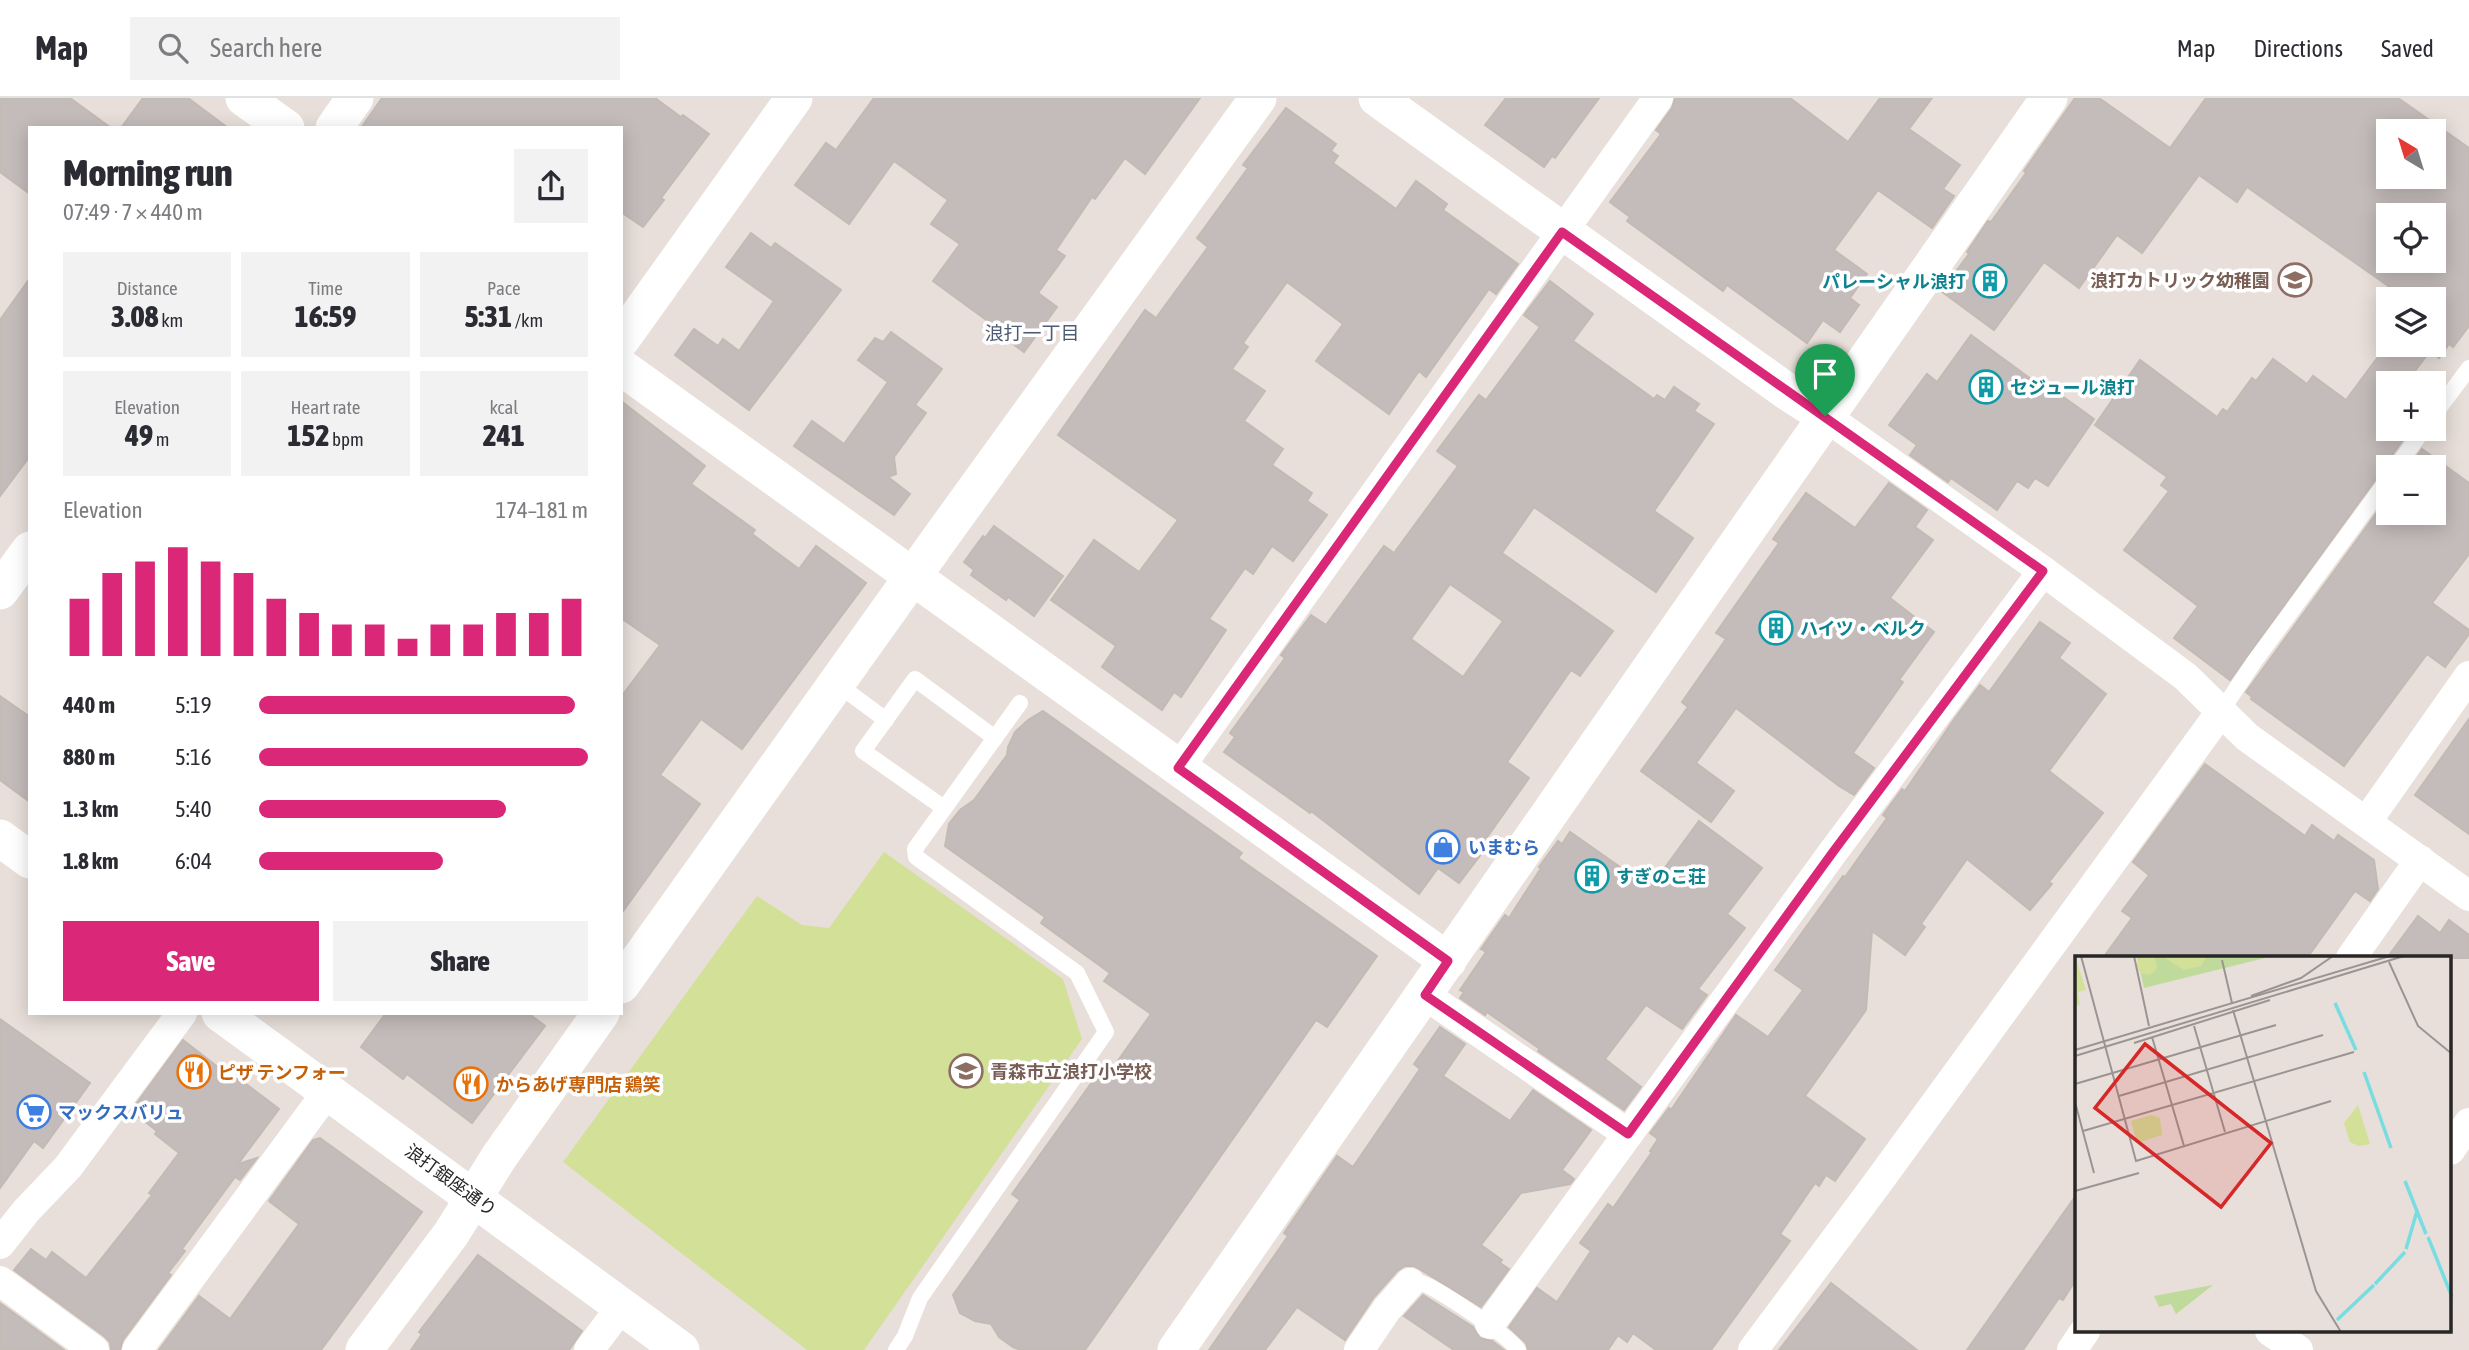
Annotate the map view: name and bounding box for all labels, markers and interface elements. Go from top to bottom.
search box [130,17,620,80]
text: Map [35,29,88,67]
icon: search [154,29,192,67]
text: Search here [210,33,322,63]
text: Map [2177,35,2215,62]
text: Directions [2253,35,2343,62]
text: Saved [2381,35,2434,62]
north arrow [2376,119,2446,189]
map controls [2376,119,2446,525]
button: share [514,149,588,223]
text: Morning run [63,151,233,194]
text: 07:49 · 7 × 440 m [63,199,203,225]
button: locate [2376,203,2446,273]
school or university icon: 浪打カトリック幼稚園 [2276,261,2314,299]
building icon: パレーシャル浪打 [1971,262,2009,300]
place label: 浪打カトリック幼稚園 [2090,270,2270,291]
place label: パレーシャル浪打 [1822,271,1966,292]
text: Distance [117,277,178,299]
text: Time [308,277,343,299]
text: Pace [487,277,521,299]
button: layers [2376,287,2446,357]
text: 3.08 [111,299,159,333]
text: 16:59 [295,299,356,333]
text: 5:31 [464,299,512,333]
text: km [159,309,183,331]
text: /km [512,309,543,331]
district label: 浪打一丁目 [984,322,1080,344]
pin [1795,344,1855,416]
icon: arrive [1806,355,1844,393]
building icon: セジュール浪打 [1967,368,2005,406]
button: + [2376,371,2446,441]
place label: セジュール浪打 [2010,377,2135,398]
text: Elevation [114,396,180,418]
text: Heart rate [291,396,360,418]
text: kcal [489,396,518,418]
text: 49 [125,418,153,452]
text: 152 [287,418,330,452]
text: 241 [483,418,525,452]
text: m [153,428,169,450]
text: bpm [330,428,364,450]
button: − [2376,455,2446,525]
text: Elevation [63,497,143,523]
text: 174–181 m [495,497,588,523]
building icon: ハイツ・ベルク [1757,609,1795,647]
place label: ハイツ・ベルク [1800,618,1926,639]
text: 440 m [63,692,115,718]
text: 5:19 [175,692,212,718]
text: 880 m [63,744,115,770]
text: 5:16 [175,744,212,770]
text: 1.3 km [63,796,119,822]
text: 5:40 [175,796,212,822]
shop icon: いまむら [1424,828,1462,866]
place label: いまむら [1468,837,1540,858]
text: 1.8 km [63,848,119,874]
text: 6:04 [175,848,212,874]
building icon: すぎのこ荘 [1573,857,1611,895]
place label: すぎのこ荘 [1616,866,1706,887]
button: Save [63,921,319,1001]
button: Share [333,921,588,1001]
inset map [2075,956,2452,1332]
school or university icon: 青森市立浪打小学校 [947,1052,985,1090]
restaurant icon: ピザ テンフォー [175,1053,213,1091]
place label: 青森市立浪打小学校 [990,1061,1152,1082]
place label: ピザ テンフォー [218,1062,346,1083]
restaurant icon: からあげ専門店 鶏笑 [452,1065,490,1103]
place label: からあげ専門店 鶏笑 [496,1074,660,1095]
supermarket icon: マックスバリュ [15,1093,53,1131]
place label: マックスバリュ [58,1102,183,1123]
street label: 浪打銀座通り [401,1140,501,1220]

